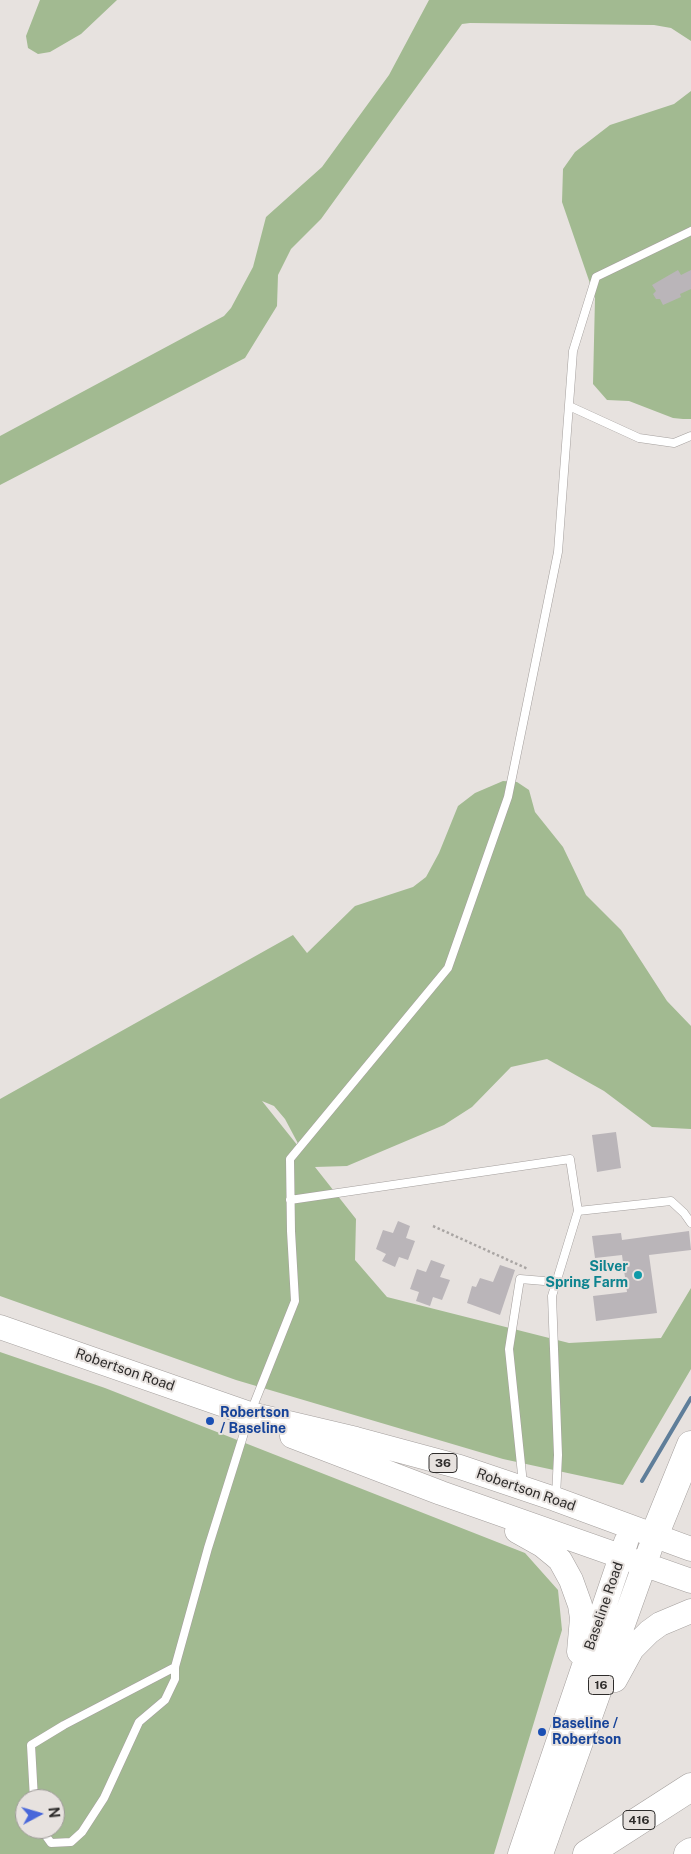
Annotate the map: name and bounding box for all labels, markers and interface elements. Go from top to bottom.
place label: Silver Spring Farm [545,1259,628,1292]
marker: Silver Spring Farm [632,1269,644,1281]
street label: Robertson Road [73,1345,177,1395]
place label: Robertson / Baseline [220,1405,289,1438]
marker: Robertson / Baseline [204,1415,216,1427]
road number: 36 [429,1454,457,1472]
street label: Robertson Road [474,1465,578,1515]
street label: Baseline Road [581,1560,627,1652]
road number: 16 [588,1676,614,1694]
place label: Baseline / Robertson [552,1716,621,1748]
marker: Baseline / Robertson [536,1726,548,1738]
north arrow [15,1789,65,1839]
text: N [45,1806,62,1819]
road number: 416 [623,1810,655,1830]

